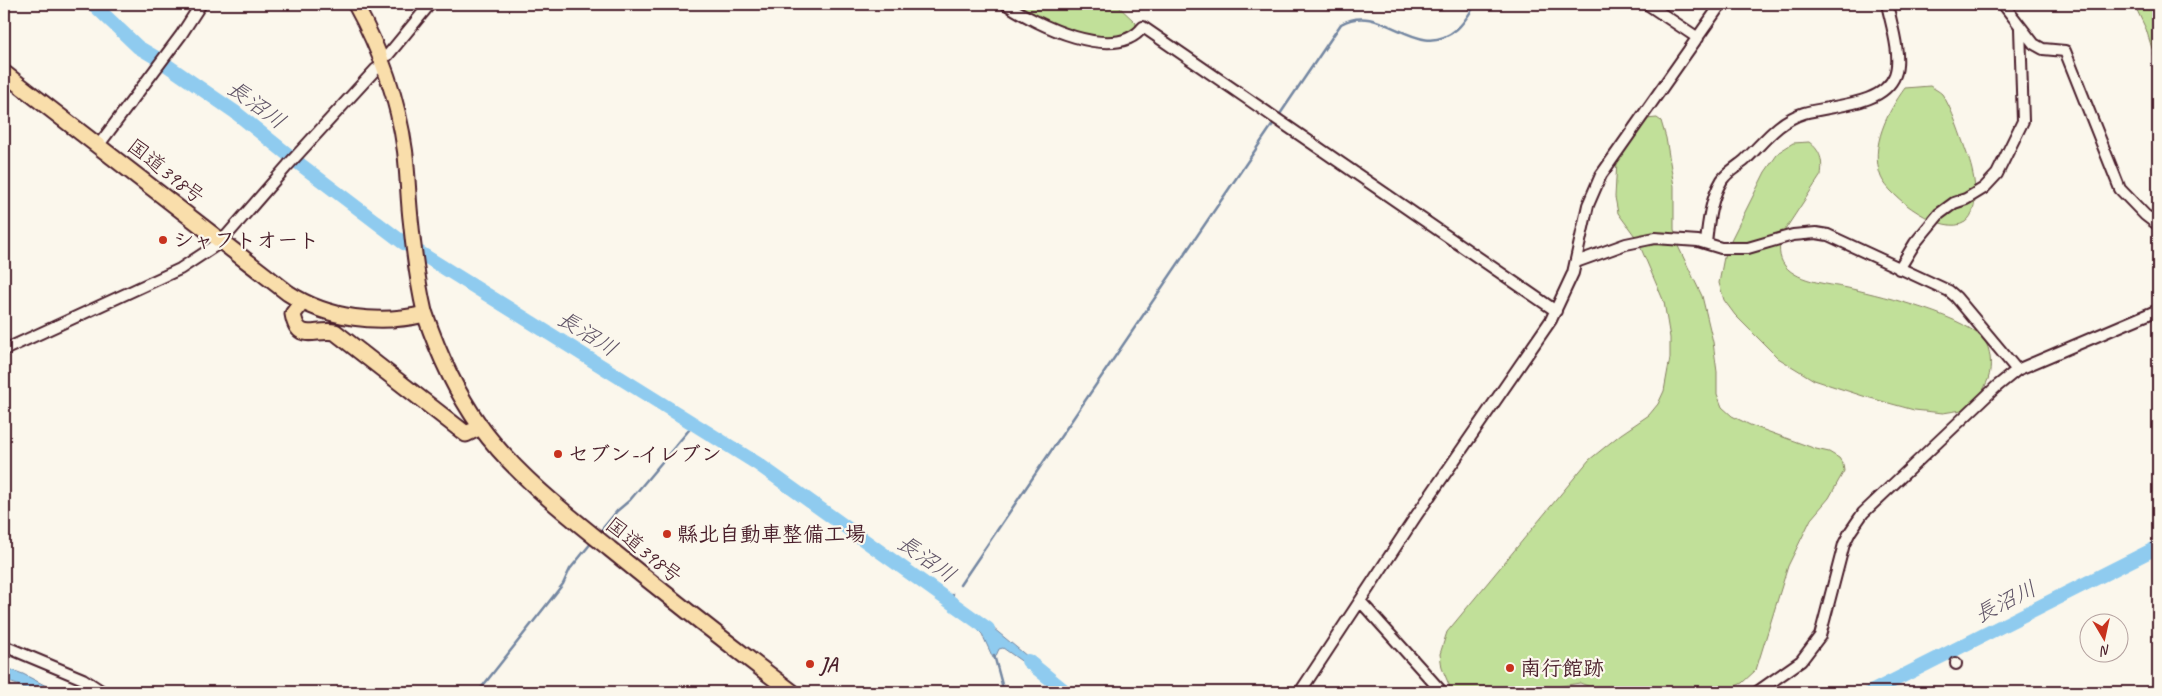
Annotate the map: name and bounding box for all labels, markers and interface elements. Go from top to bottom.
water label: 長沼川 [221,74,291,136]
street label: 国道398号 [122,133,210,209]
place label: シャフトオート [173,227,319,253]
marker: シャフトオート [157,234,169,246]
water label: 長沼川 [552,304,623,363]
place label: セブン-イレブン [568,441,722,467]
marker: セブン-イレブン [552,448,564,460]
street label: 国道398号 [600,511,688,589]
place label: 縣北自動車整備工場 [677,521,866,547]
marker: 縣北自動車整備工場 [661,528,673,540]
water label: 長沼川 [891,528,961,589]
water label: 長沼川 [1970,574,2041,629]
north arrow [2080,614,2130,664]
text: N [2098,641,2112,660]
place label: JA [818,651,839,677]
place label: 南行館跡 [1520,655,1604,681]
marker: JA [804,658,816,670]
marker: 南行館跡 [1504,662,1516,674]

